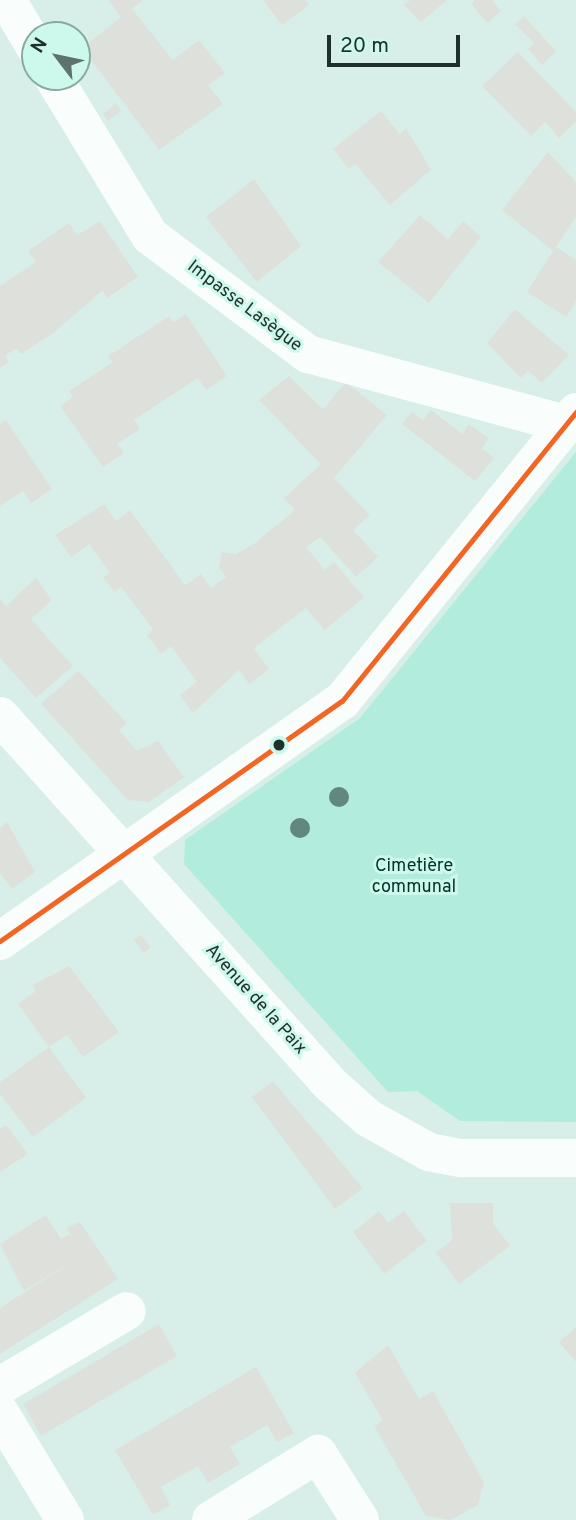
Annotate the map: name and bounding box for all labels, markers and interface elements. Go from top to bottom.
north arrow [21,21,91,91]
scale bar [331,21,464,65]
text: 20 m [340,33,389,60]
text: N [26,34,54,58]
street label: Impasse Lasègue [182,257,306,357]
unlabelled marker [272,738,286,752]
park label: Cimetière communal [372,857,456,900]
street label: Avenue de la Paix [200,940,310,1060]

